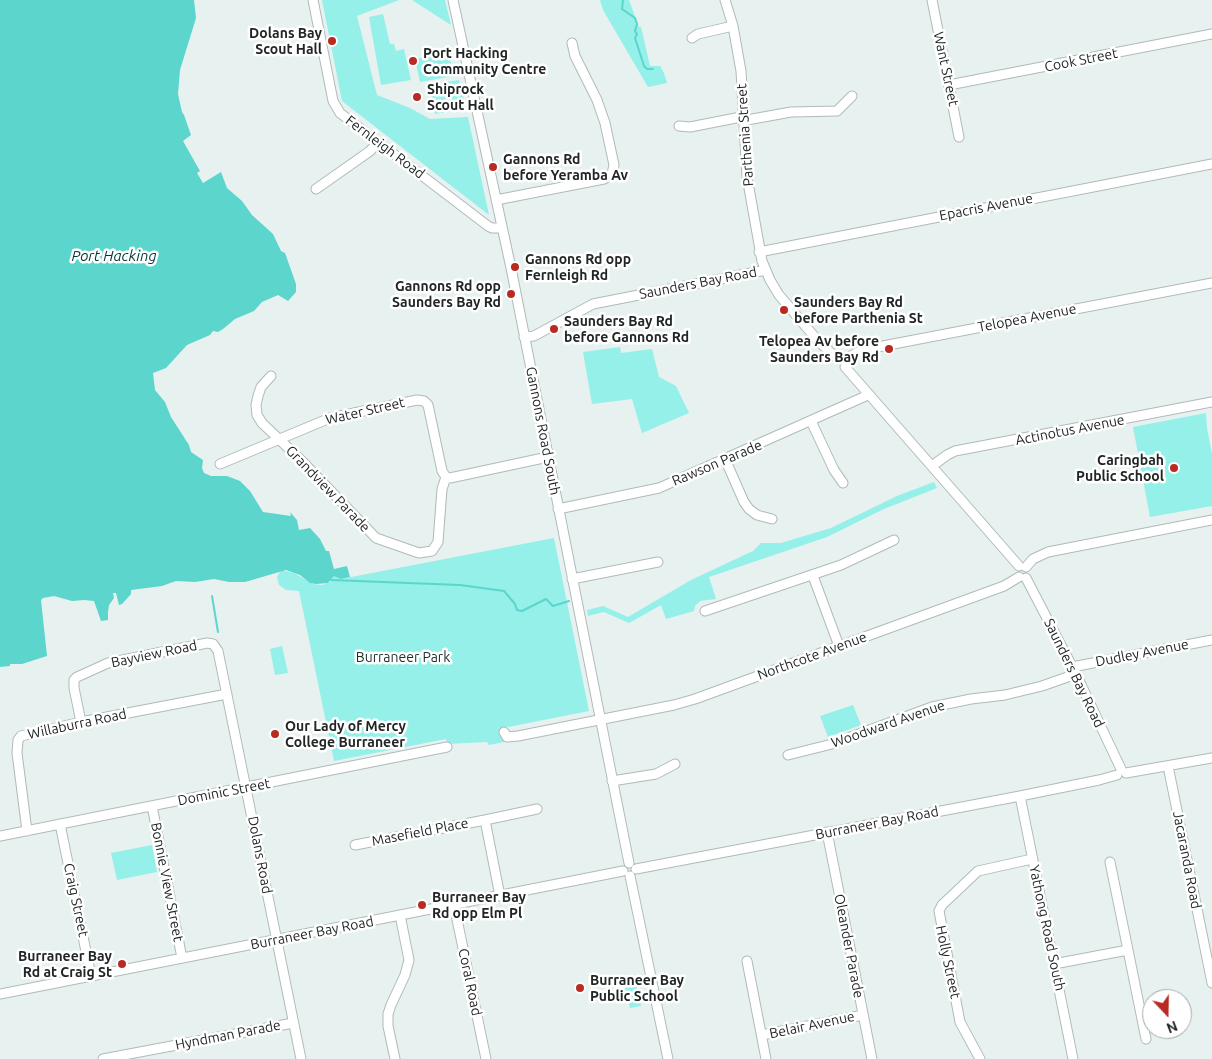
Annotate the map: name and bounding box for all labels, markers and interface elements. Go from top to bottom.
place label: Dolans Bay Scout Hall [249,25,322,58]
street label: Want Street [930,30,962,108]
marker: Dolans Bay Scout Hall [326,35,338,47]
place label: Port Hacking Community Centre [423,45,546,78]
street label: Cook Street [1043,45,1119,75]
marker: Port Hacking Community Centre [407,55,419,67]
place label: Shiprock Scout Hall [427,81,494,114]
street label: Parthenia Street [733,83,757,187]
marker: Shiprock Scout Hall [411,91,423,103]
street label: Fernleigh Road [342,112,428,182]
place label: Gannons Rd before Yeramba Av [503,151,628,184]
marker: Gannons Rd before Yeramba Av [487,161,499,173]
street label: Epacris Avenue [938,190,1034,224]
water label: Port Hacking [71,247,157,265]
place label: Gannons Rd opp Fernleigh Rd [525,251,631,284]
marker: Gannons Rd opp Fernleigh Rd [509,261,521,273]
street label: Saunders Bay Road [638,263,758,303]
place label: Gannons Rd opp Saunders Bay Rd [392,278,501,310]
marker: Gannons Rd opp Saunders Bay Rd [505,288,517,300]
place label: Saunders Bay Rd before Parthenia St [794,294,923,326]
street label: Telopea Avenue [976,300,1078,336]
marker: Saunders Bay Rd before Parthenia St [778,304,790,316]
place label: Saunders Bay Rd before Gannons Rd [564,313,689,346]
marker: Saunders Bay Rd before Gannons Rd [548,323,560,335]
place label: Telopea Av before Saunders Bay Rd [759,333,879,366]
marker: Telopea Av before Saunders Bay Rd [883,343,895,355]
street label: Gannons Road South [522,365,564,497]
street label: Water Street [324,394,406,428]
street label: Actinotus Avenue [1014,411,1126,449]
street label: Rawson Parade [670,437,764,489]
street label: Grandview Parade [282,442,374,536]
place label: Caringbah Public School [1076,452,1164,484]
marker: Caringbah Public School [1168,462,1180,474]
street label: Saunders Bay Road [1040,616,1108,730]
street label: Northcote Avenue [755,628,869,684]
street label: Dudley Avenue [1094,636,1190,670]
street label: Bayview Road [110,637,198,671]
park label: Burraneer Park [356,649,450,665]
street label: Woodward Avenue [829,697,947,751]
street label: Willaburra Road [26,705,128,743]
place label: Our Lady of Mercy College Burraneer [285,718,406,750]
marker: Our Lady of Mercy College Burraneer [269,728,281,740]
street label: Dominic Street [176,775,272,809]
street label: Burraneer Bay Road [814,803,940,843]
street label: Jacaranda Road [1169,810,1205,910]
street label: Masefield Place [370,814,470,850]
street label: Dolans Road [244,815,276,895]
street label: Bonnie View Street [147,821,187,943]
street label: Craig Street [60,862,92,938]
street label: Yathong Road South [1025,864,1069,992]
place label: Burraneer Bay Rd opp Elm Pl [432,889,526,922]
street label: Oleander Parade [831,893,867,999]
marker: Burraneer Bay Rd opp Elm Pl [416,899,428,911]
street label: Burraneer Bay Road [249,913,375,953]
street label: Holly Street [932,924,964,1000]
street label: Coral Road [455,947,485,1017]
place label: Burraneer Bay Rd at Craig St [18,948,112,980]
marker: Burraneer Bay Rd at Craig St [116,958,128,970]
place label: Burraneer Bay Public School [590,972,684,1004]
marker: Burraneer Bay Public School [574,982,586,994]
north arrow [1142,989,1192,1039]
street label: Belair Avenue [768,1008,856,1042]
street label: Hyndman Parade [174,1017,282,1053]
text: N [1164,1018,1180,1036]

